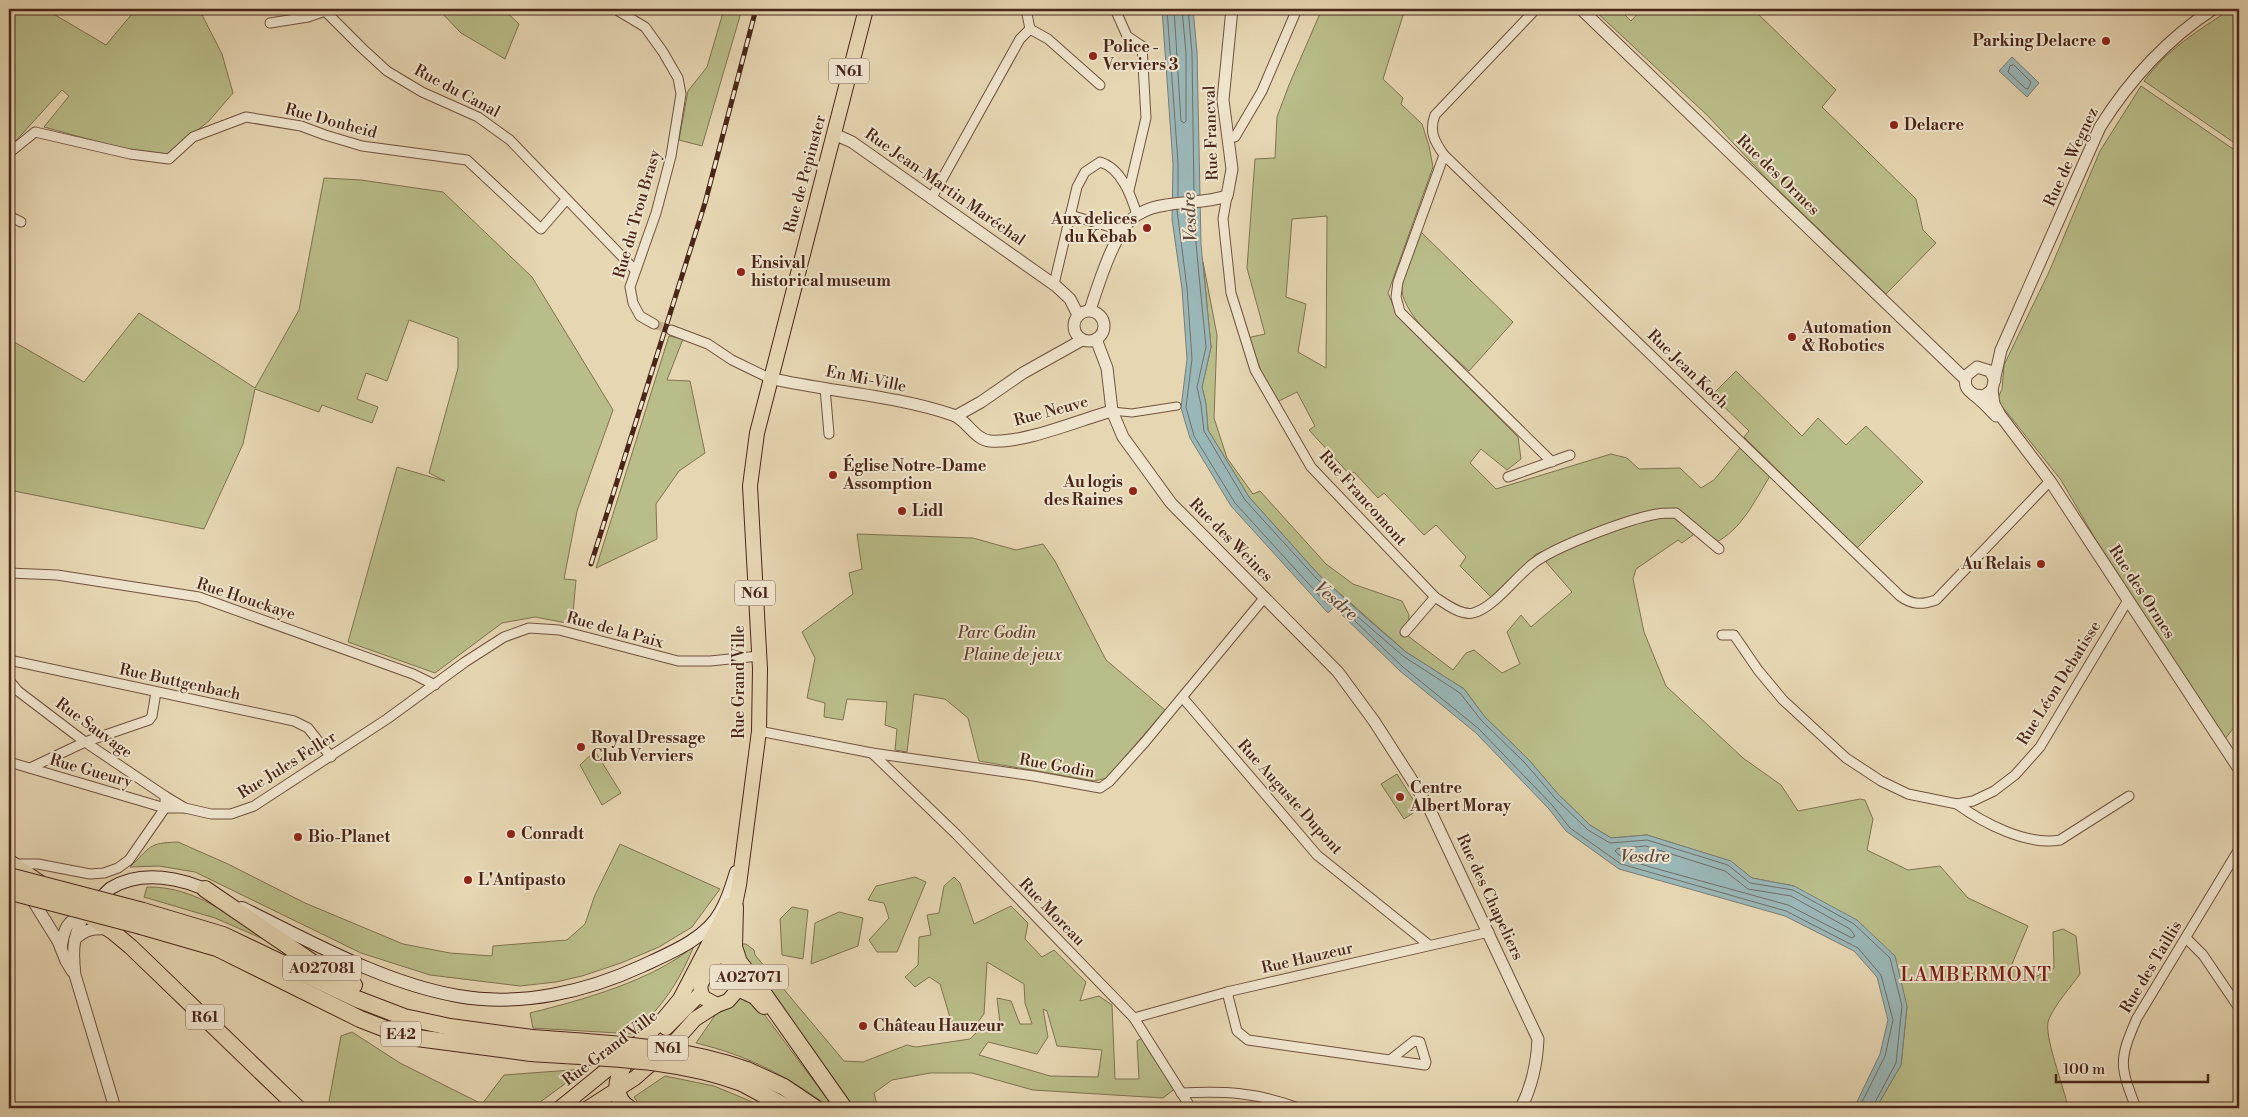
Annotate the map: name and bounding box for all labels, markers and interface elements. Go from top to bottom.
place label: Parking Delacre [1972,31,2096,51]
marker: Parking Delacre [2100,35,2112,47]
place label: Police - Verviers 3 [1102,37,1179,75]
marker: Police - Verviers 3 [1087,50,1099,62]
road number: N61 [829,58,869,84]
street label: Rue du Canal [411,60,504,122]
street label: Rue Francval [1199,85,1223,181]
street label: Rue Donheid [283,99,379,143]
street label: Rue de Wegnez [2039,104,2103,210]
street label: Rue de Pepinster [780,113,830,235]
place label: Delacre [1904,115,1965,135]
marker: Delacre [1888,119,1900,131]
street label: Rue Jean-Martin Maréchal [861,124,1029,250]
street label: Rue des Ormes [1732,130,1824,220]
street label: Rue du Trou Brasy [609,147,665,281]
water label: Vesdre [1177,191,1203,242]
place label: Aux delices du Kebab [1050,209,1137,247]
marker: Aux delices du Kebab [1141,222,1153,234]
place label: Ensival historical museum [751,253,891,291]
marker: Ensival historical museum [735,266,747,278]
place label: Automation & Robotics [1801,318,1892,356]
street label: Rue Jean Koch [1643,325,1733,413]
marker: Automation & Robotics [1786,331,1798,343]
street label: En Mi-Ville [824,361,908,397]
street label: Rue Neuve [1012,391,1090,431]
street label: Rue Francomont [1315,446,1411,550]
place label: Église Notre-Dame Assomption [842,454,987,494]
marker: Église Notre-Dame Assomption [827,469,839,481]
place label: Au logis des Raines [1044,472,1123,510]
marker: Au logis des Raines [1127,485,1139,497]
street label: Rue des Weines [1185,494,1277,586]
place label: Lidl [912,501,944,521]
marker: Lidl [896,505,908,517]
street label: Rue des Ormes [2104,541,2180,643]
place label: Au Relais [1960,554,2031,574]
marker: Au Relais [2035,558,2047,570]
street label: Rue Houckaye [194,574,298,624]
water label: Vesdre [1310,576,1363,626]
road number: N61 [735,580,775,606]
street label: Rue de la Paix [564,607,667,653]
street label: Rue Léon Debatisse [2013,617,2105,749]
park label: Parc Godin [957,623,1037,643]
street label: Rue Grand'Ville [729,625,749,739]
park label: Plaine de jeux [963,645,1063,665]
street label: Rue Buttgenbach [117,659,243,705]
street label: Rue Sauvage [52,693,136,763]
street label: Rue Jules Feller [234,727,340,803]
place label: Royal Dressage Club Verviers [591,728,706,766]
street label: Rue Auguste Dupont [1233,735,1347,859]
marker: Royal Dressage Club Verviers [575,741,587,753]
street label: Rue Gueury [47,750,135,792]
street label: Rue Godin [1018,750,1097,783]
place label: Centre Albert Moray [1409,778,1512,816]
marker: Centre Albert Moray [1394,791,1406,803]
place label: Conradt [521,824,584,844]
place label: Bio-Planet [308,827,390,847]
marker: Conradt [505,828,517,840]
marker: Bio-Planet [292,831,304,843]
street label: Rue des Chapeliers [1452,831,1528,963]
water label: Vesdre [1620,845,1670,868]
place label: L'Antipasto [478,870,566,890]
marker: L'Antipasto [462,874,474,886]
street label: Rue Moreau [1015,874,1089,950]
street label: Rue des Taillis [2116,917,2186,1017]
street label: Rue Hauzeur [1259,938,1355,978]
road number: A027081 [283,956,361,980]
district label: LAMBERMONT [1900,963,2052,987]
road number: A027071 [710,964,788,990]
road number: R61 [186,1004,224,1030]
street label: Rue Grand'Ville [559,1006,661,1090]
place label: Château Hauzeur [873,1016,1004,1036]
marker: Château Hauzeur [857,1020,869,1032]
road number: E42 [381,1022,421,1046]
road number: N61 [648,1036,688,1060]
scale bar [2056,1052,2208,1084]
text: 100 m [2063,1060,2105,1079]

